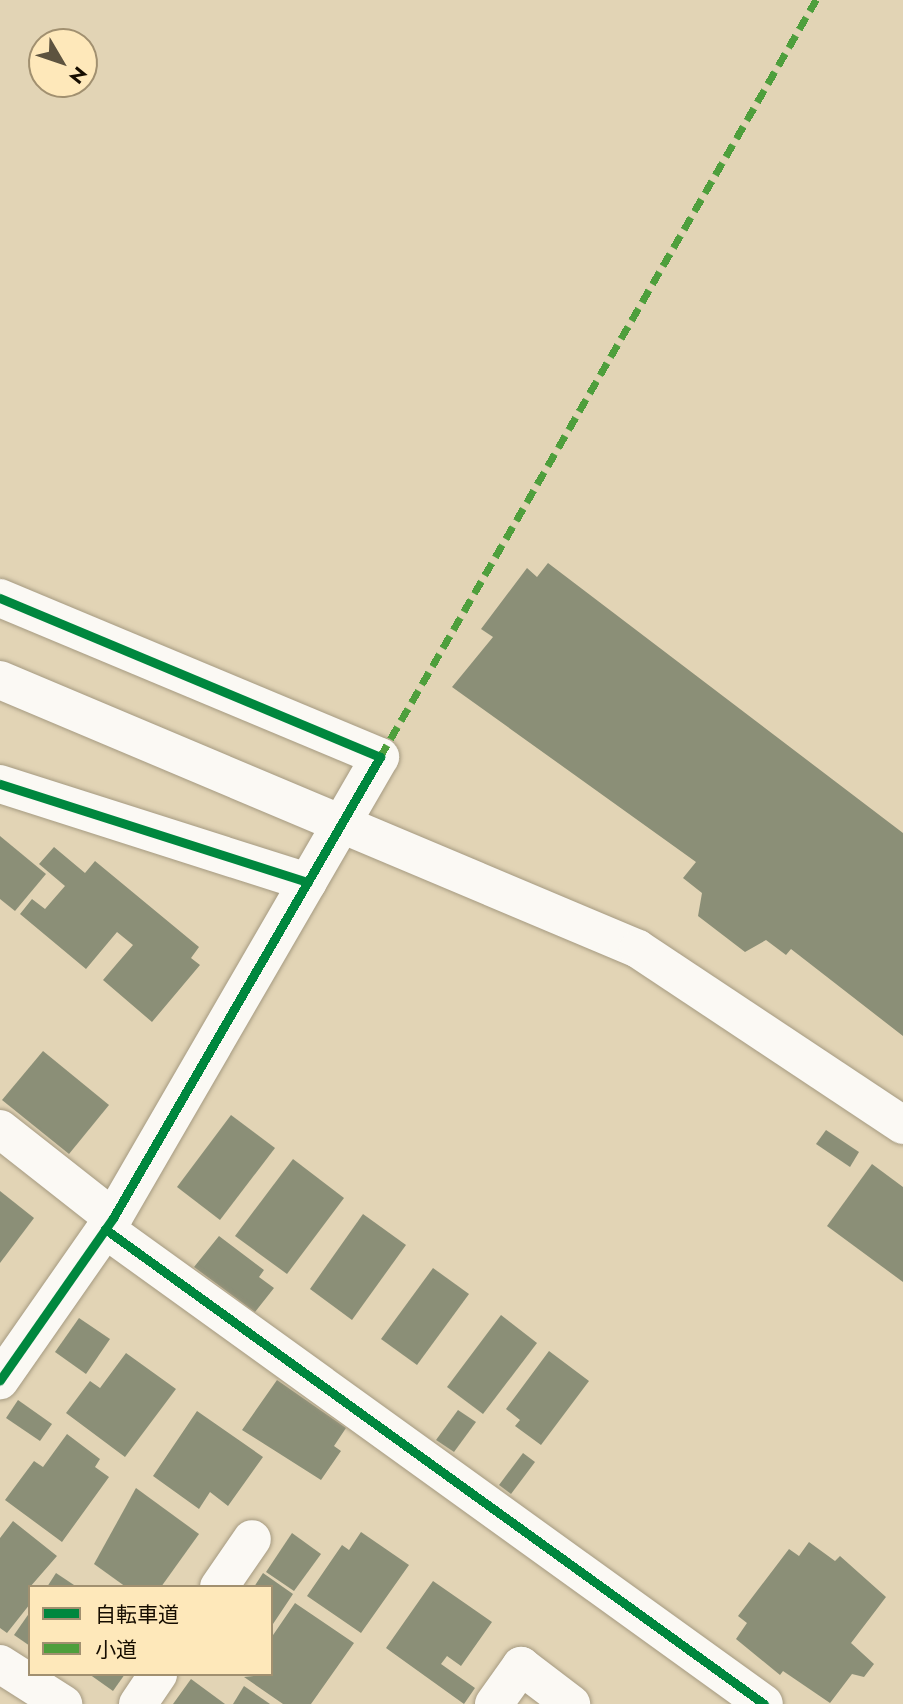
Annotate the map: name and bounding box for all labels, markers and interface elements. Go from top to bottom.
north arrow [28,28,98,98]
text: N [63,61,93,90]
legend [28,1585,273,1676]
text: 自転車道 [95,1600,179,1630]
text: 小道 [95,1635,137,1665]

